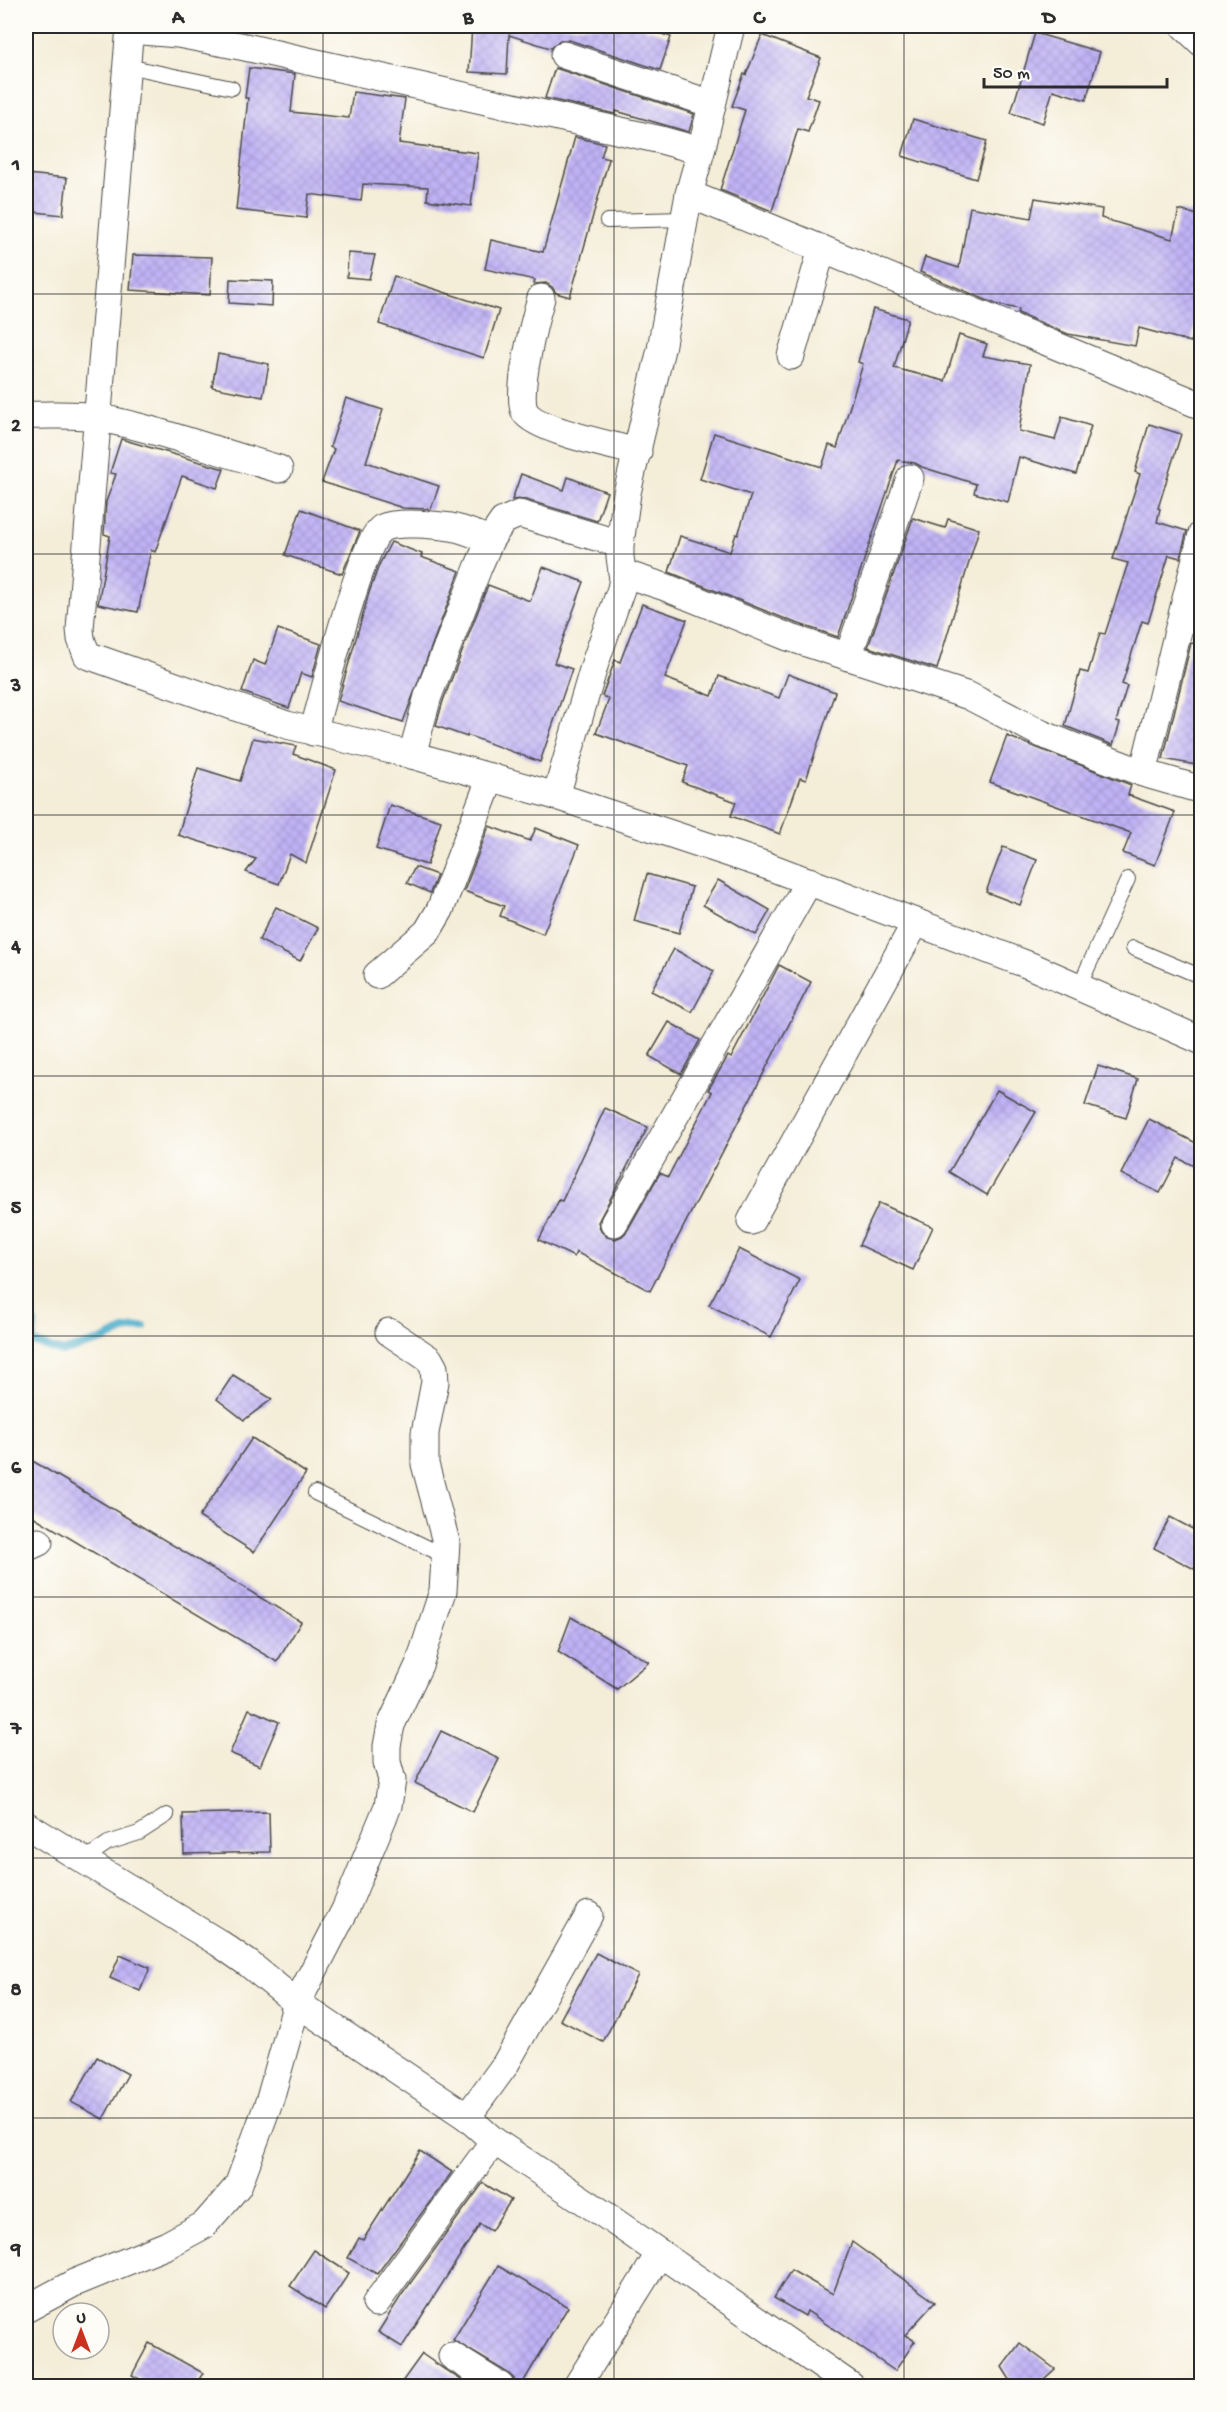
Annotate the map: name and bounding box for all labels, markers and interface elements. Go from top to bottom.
text: A [171,8,186,31]
text: B [462,8,474,31]
text: C [753,8,767,31]
text: D [1040,8,1056,31]
scale bar [984,51,1167,89]
text: 50 m [993,64,1030,85]
text: 1 [11,155,20,178]
text: 2 [11,416,21,439]
text: 3 [10,676,21,699]
text: 4 [10,937,21,960]
text: 5 [11,1198,22,1221]
text: 6 [11,1458,22,1481]
text: 7 [10,1719,23,1742]
text: 8 [11,1980,22,2003]
text: 9 [10,2240,21,2263]
north arrow [51,2301,111,2361]
text: U [76,2310,86,2329]

